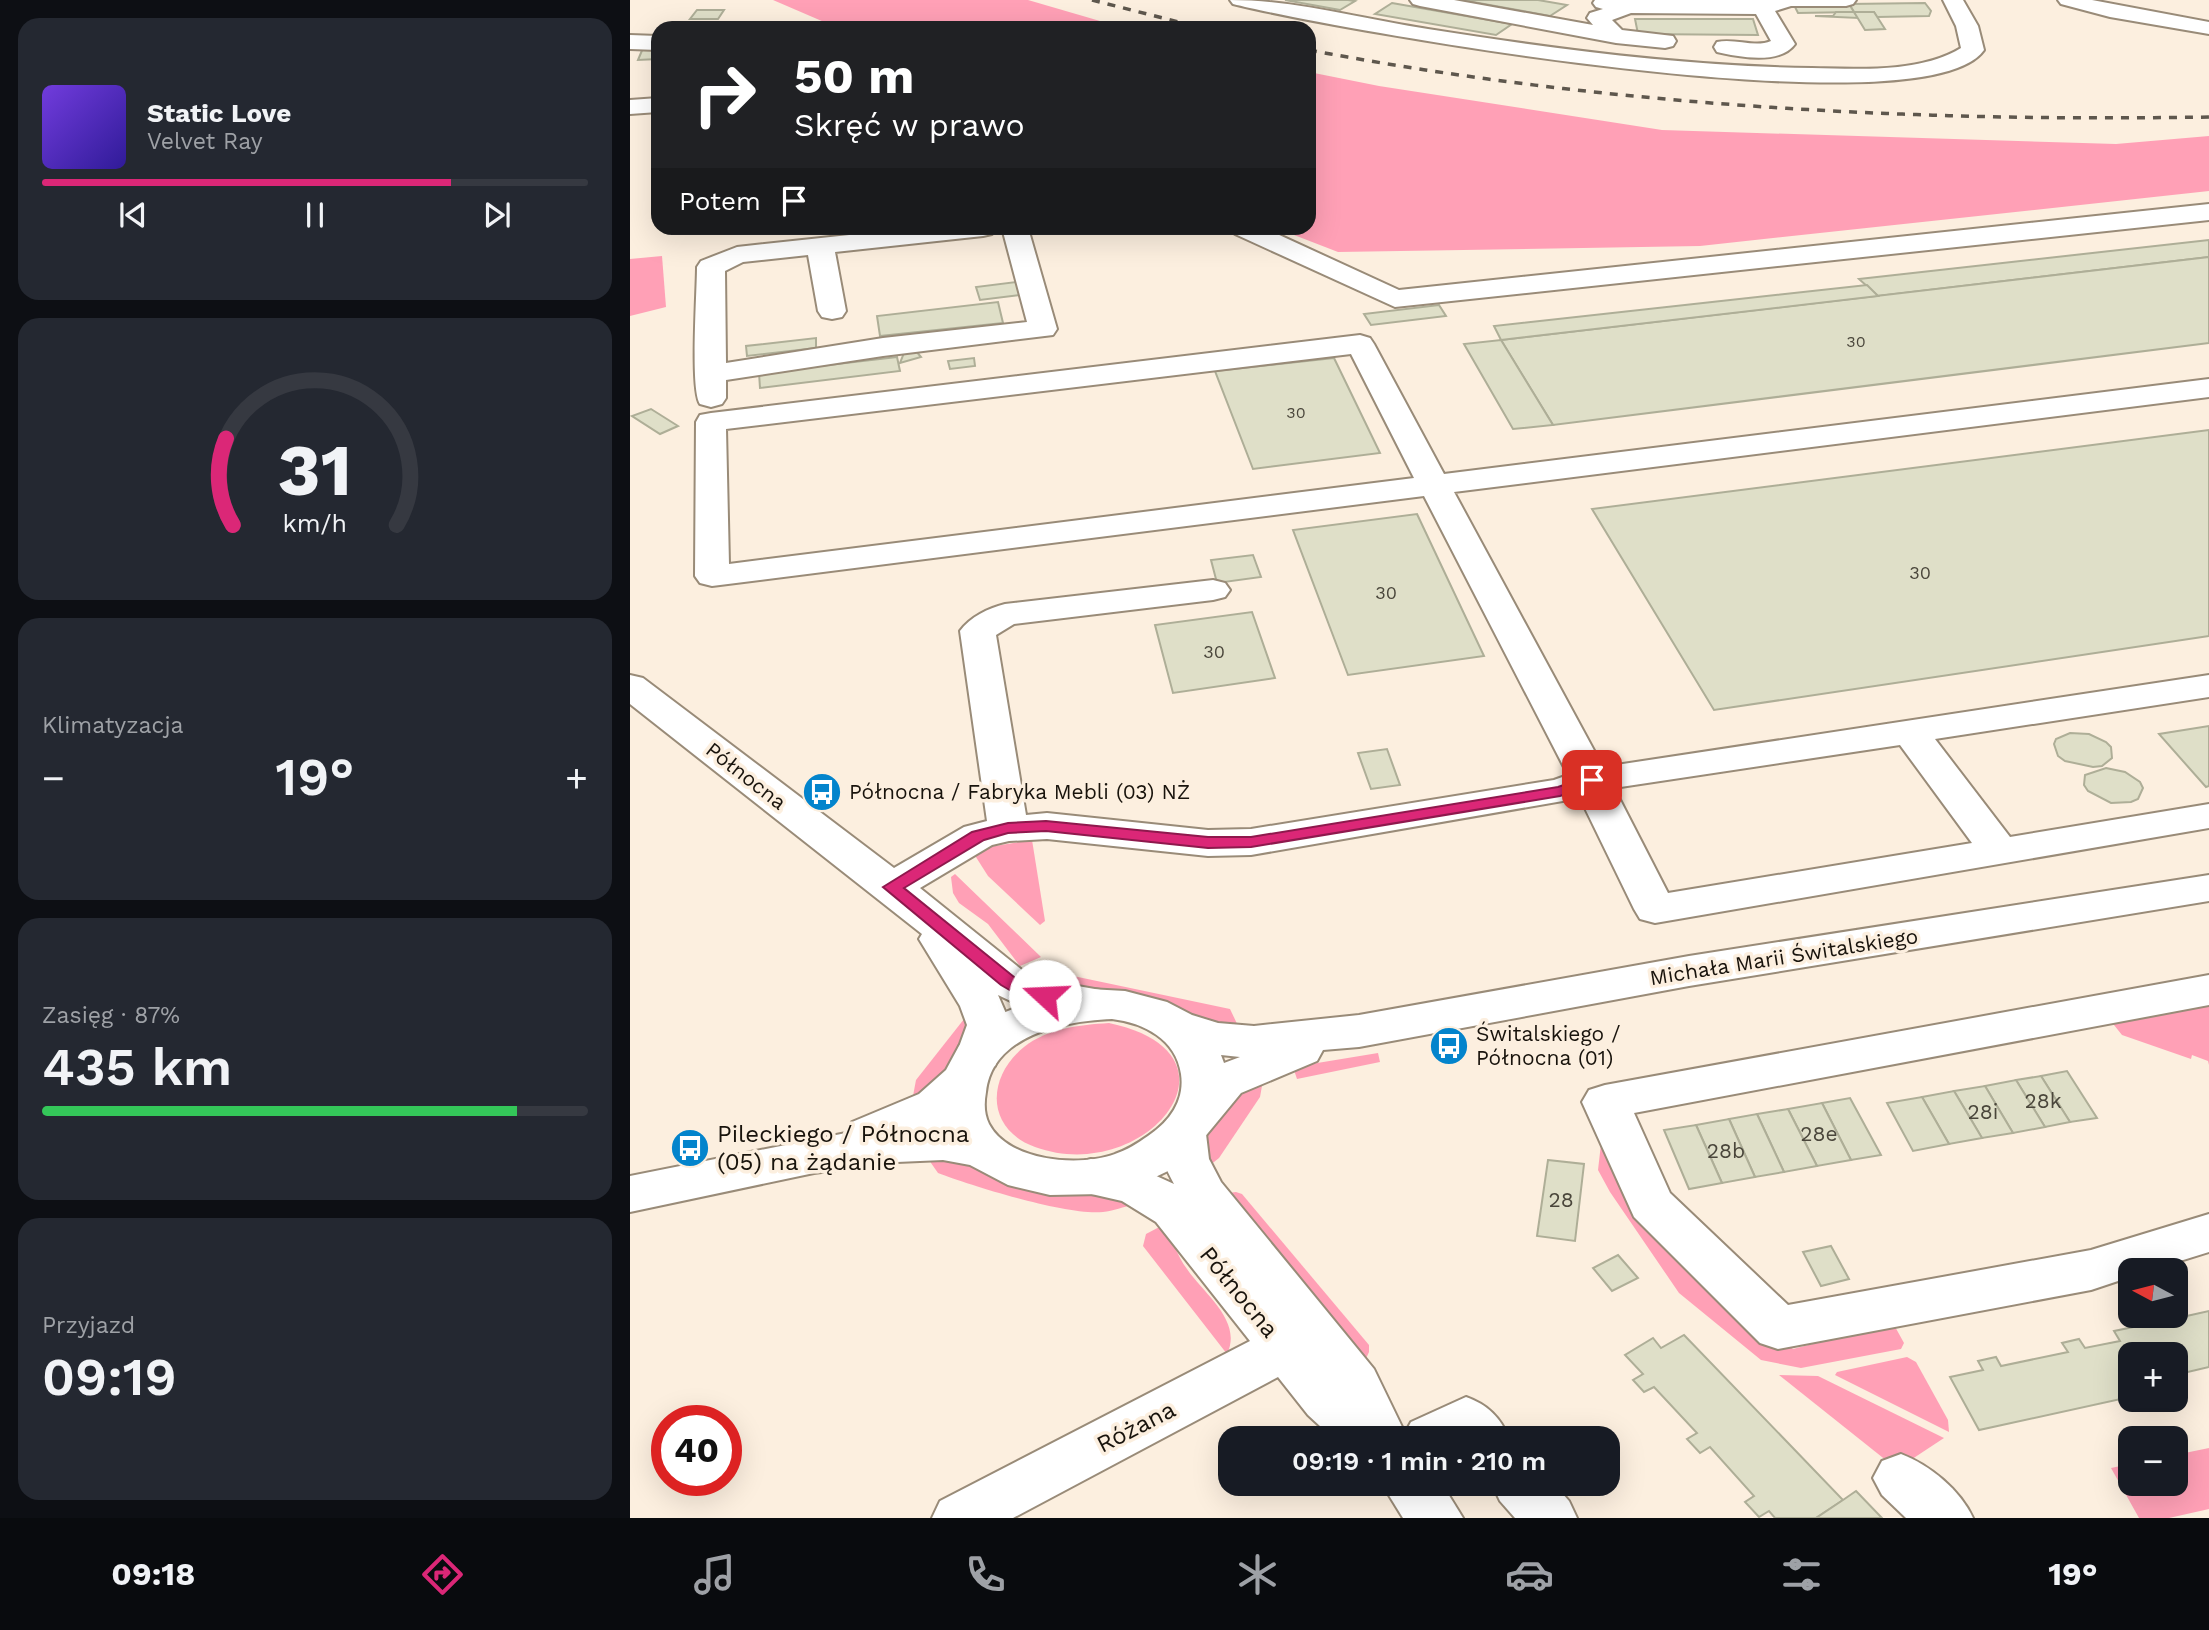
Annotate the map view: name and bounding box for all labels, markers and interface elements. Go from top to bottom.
text: 50 m [794,47,914,105]
icon: right [679,49,770,140]
text: Static Love [147,98,291,128]
text: Skręć w prawo [794,106,1025,144]
text: Velvet Ray [147,128,263,155]
icon: arrive [775,182,813,220]
text: Potem [679,186,761,216]
icon: previous [114,196,152,234]
icon: pause [296,196,334,234]
icon: next [478,196,516,234]
house number: 30 [1846,332,1866,351]
house number: 30 [1286,403,1306,422]
text: 31 [278,427,352,513]
text: km/h [283,509,347,538]
house number: 30 [1909,562,1931,583]
house number: 30 [1375,582,1397,603]
house number: 30 [1203,641,1225,662]
text: Klimatyzacja [42,712,184,739]
street label: Północna [701,736,792,815]
text: 19° [276,747,354,808]
pin [1562,750,1622,810]
text: − [42,756,65,800]
text: + [565,756,588,800]
icon: arrive [1573,761,1611,799]
bus stop icon: Północna / Fabryka Mebli (03) NŻ [801,771,843,813]
place label: Północna / Fabryka Mebli (03) NŻ [849,779,1190,804]
street label: Michała Marii Świtalskiego [1648,923,1920,990]
position arrow [1008,959,1082,1033]
text: Zasięg · 87% [42,1002,180,1029]
place label: Świtalskiego / Północna (01) [1476,1021,1621,1070]
bus stop icon: Świtalskiego / Północna (01) [1428,1025,1470,1067]
text: 435 km [42,1037,232,1098]
house number: 28k [2024,1088,2062,1113]
house number: 28i [1968,1099,1998,1124]
place label: Pileckiego / Północna (05) na żądanie [717,1120,969,1176]
house number: 28e [1800,1121,1838,1146]
bus stop icon: Pileckiego / Północna (05) na żądanie [669,1127,711,1169]
house number: 28b [1707,1138,1745,1163]
house number: 28 [1548,1187,1574,1212]
street label: Północna [1194,1241,1284,1343]
north arrow [2118,1258,2188,1328]
map controls [2118,1258,2188,1496]
text: Przyjazd [42,1312,135,1339]
button: + [2118,1342,2188,1412]
text: 09:19 [42,1347,176,1408]
street label: Różana [1092,1395,1180,1459]
speed limit sign: 40 [651,1405,742,1496]
button: − [2118,1426,2188,1496]
text: 09:19 · 1 min · 210 m [1292,1446,1546,1476]
icon: directions [418,1550,467,1599]
icon: music [690,1550,739,1599]
icon: phone [961,1550,1010,1599]
icon: climate [1233,1550,1282,1599]
icon: car [1505,1550,1554,1599]
icon: filters [1777,1550,1826,1599]
text: 09:18 [111,1555,195,1593]
text: 19° [2048,1555,2098,1593]

